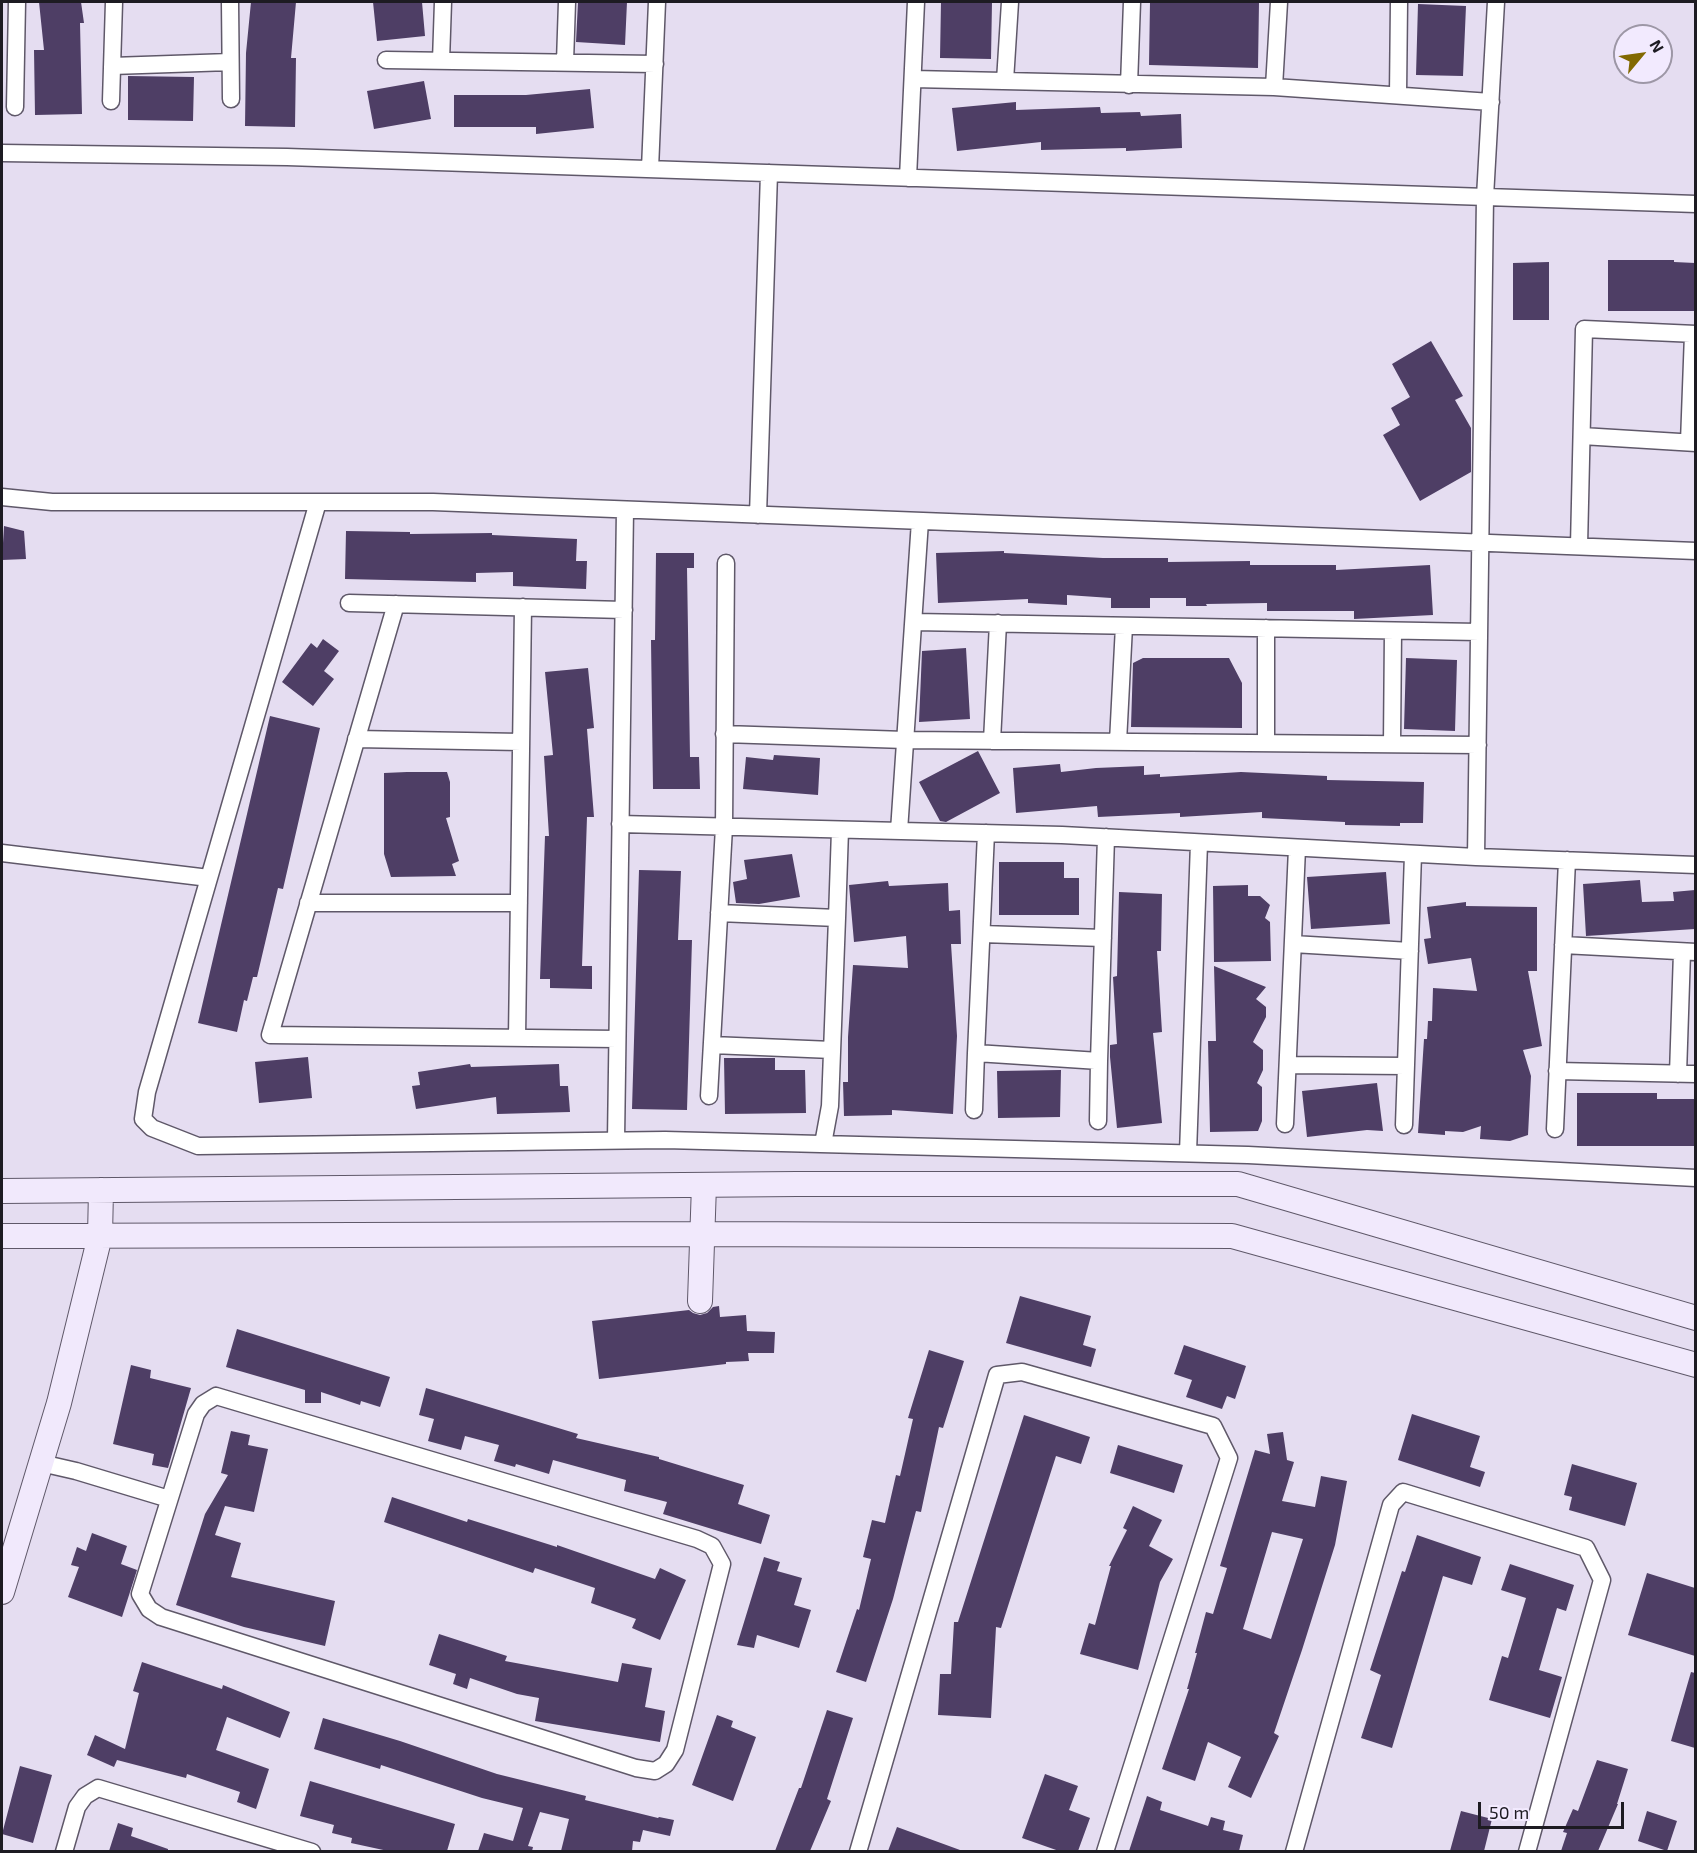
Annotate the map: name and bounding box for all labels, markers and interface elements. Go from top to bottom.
north arrow [1613,24,1673,84]
text: N [1646,36,1669,56]
scale bar [1481,1790,1626,1828]
text: 50 m [1489,1801,1529,1823]

